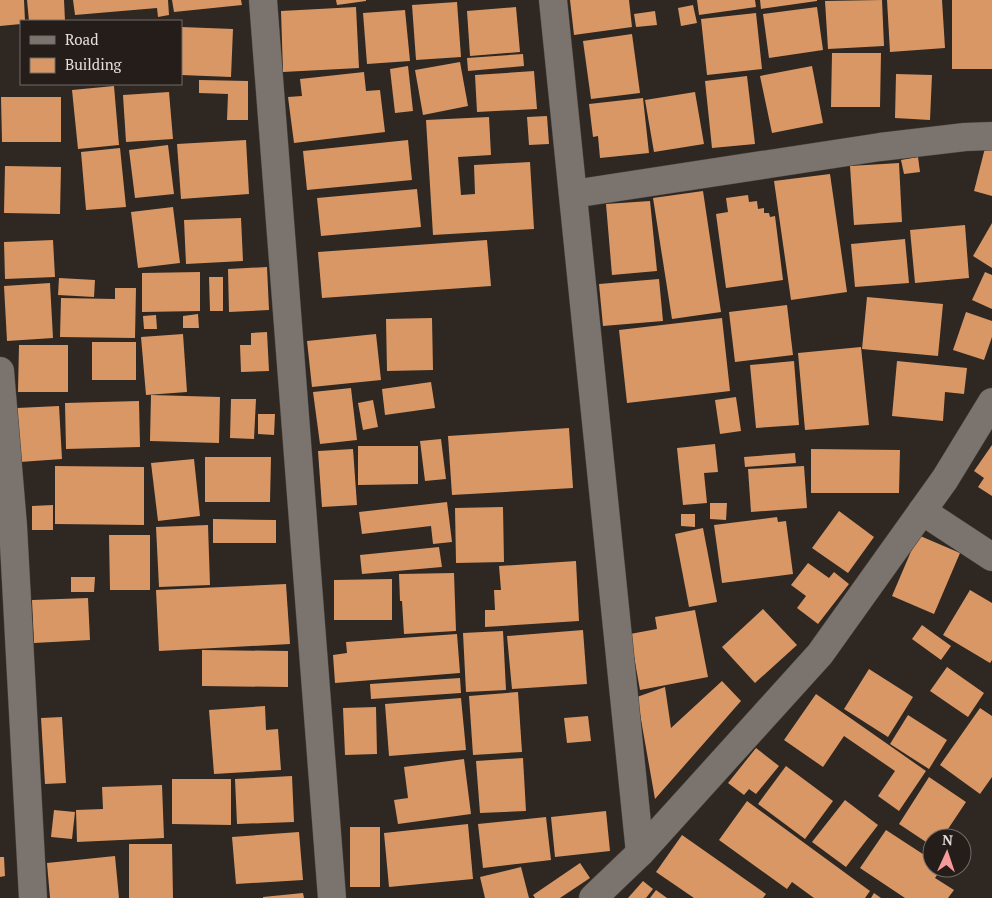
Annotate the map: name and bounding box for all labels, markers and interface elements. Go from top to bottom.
legend [20,20,182,85]
text: Road [65,29,98,49]
text: Building [65,54,123,74]
north arrow [922,828,972,878]
text: N [942,830,954,849]

